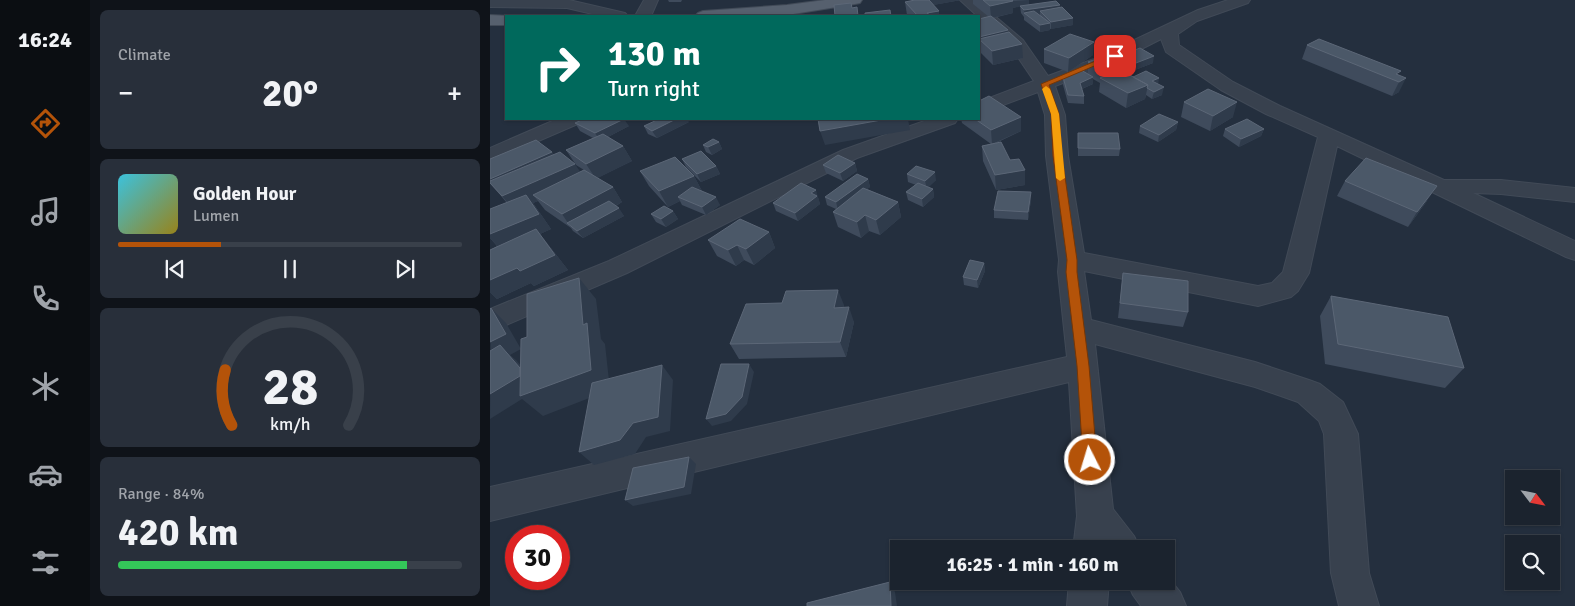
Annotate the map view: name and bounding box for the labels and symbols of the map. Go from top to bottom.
pin [1094,35,1136,77]
position arrow [1063,433,1115,485]
north arrow [1505,470,1560,525]
speed limit sign: 30 [505,525,570,590]

